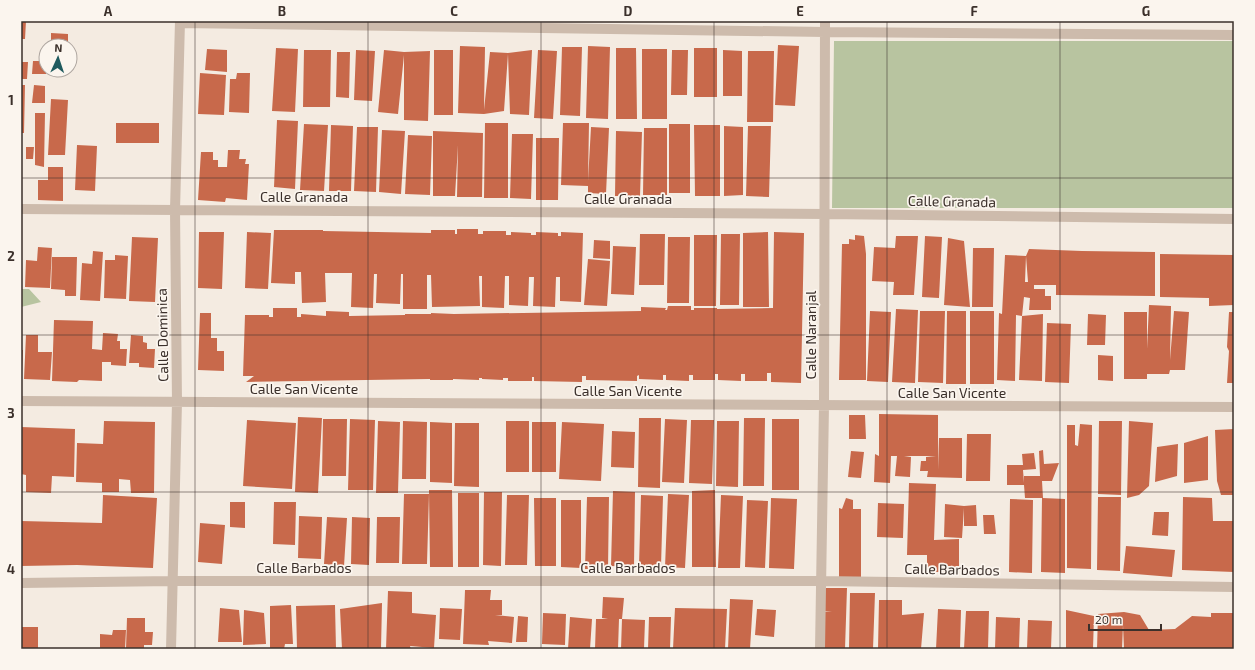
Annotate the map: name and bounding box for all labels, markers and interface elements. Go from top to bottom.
text: A [104,3,113,19]
text: B [278,3,286,19]
text: C [450,3,458,19]
text: D [624,3,633,19]
text: E [796,3,804,19]
text: F [970,3,978,19]
text: G [1142,3,1150,19]
north arrow [38,38,78,78]
text: N [54,41,63,54]
text: 1 [8,92,14,108]
street label: Calle Granada [260,188,348,205]
street label: Calle Granada [584,190,672,207]
street label: Calle Granada [908,192,996,210]
text: 2 [7,248,15,264]
street label: Calle Dominica [153,288,171,382]
street label: Calle Naranjal [802,290,819,379]
street label: Calle San Vicente [250,380,358,397]
street label: Calle San Vicente [574,382,682,399]
street label: Calle San Vicente [898,384,1006,401]
text: 3 [7,405,15,421]
street label: Calle Barbados [256,559,352,576]
street label: Calle Barbados [580,559,676,576]
street label: Calle Barbados [904,560,1000,578]
text: 4 [7,561,15,577]
scale bar [1089,606,1161,632]
text: 20 m [1095,612,1122,626]

